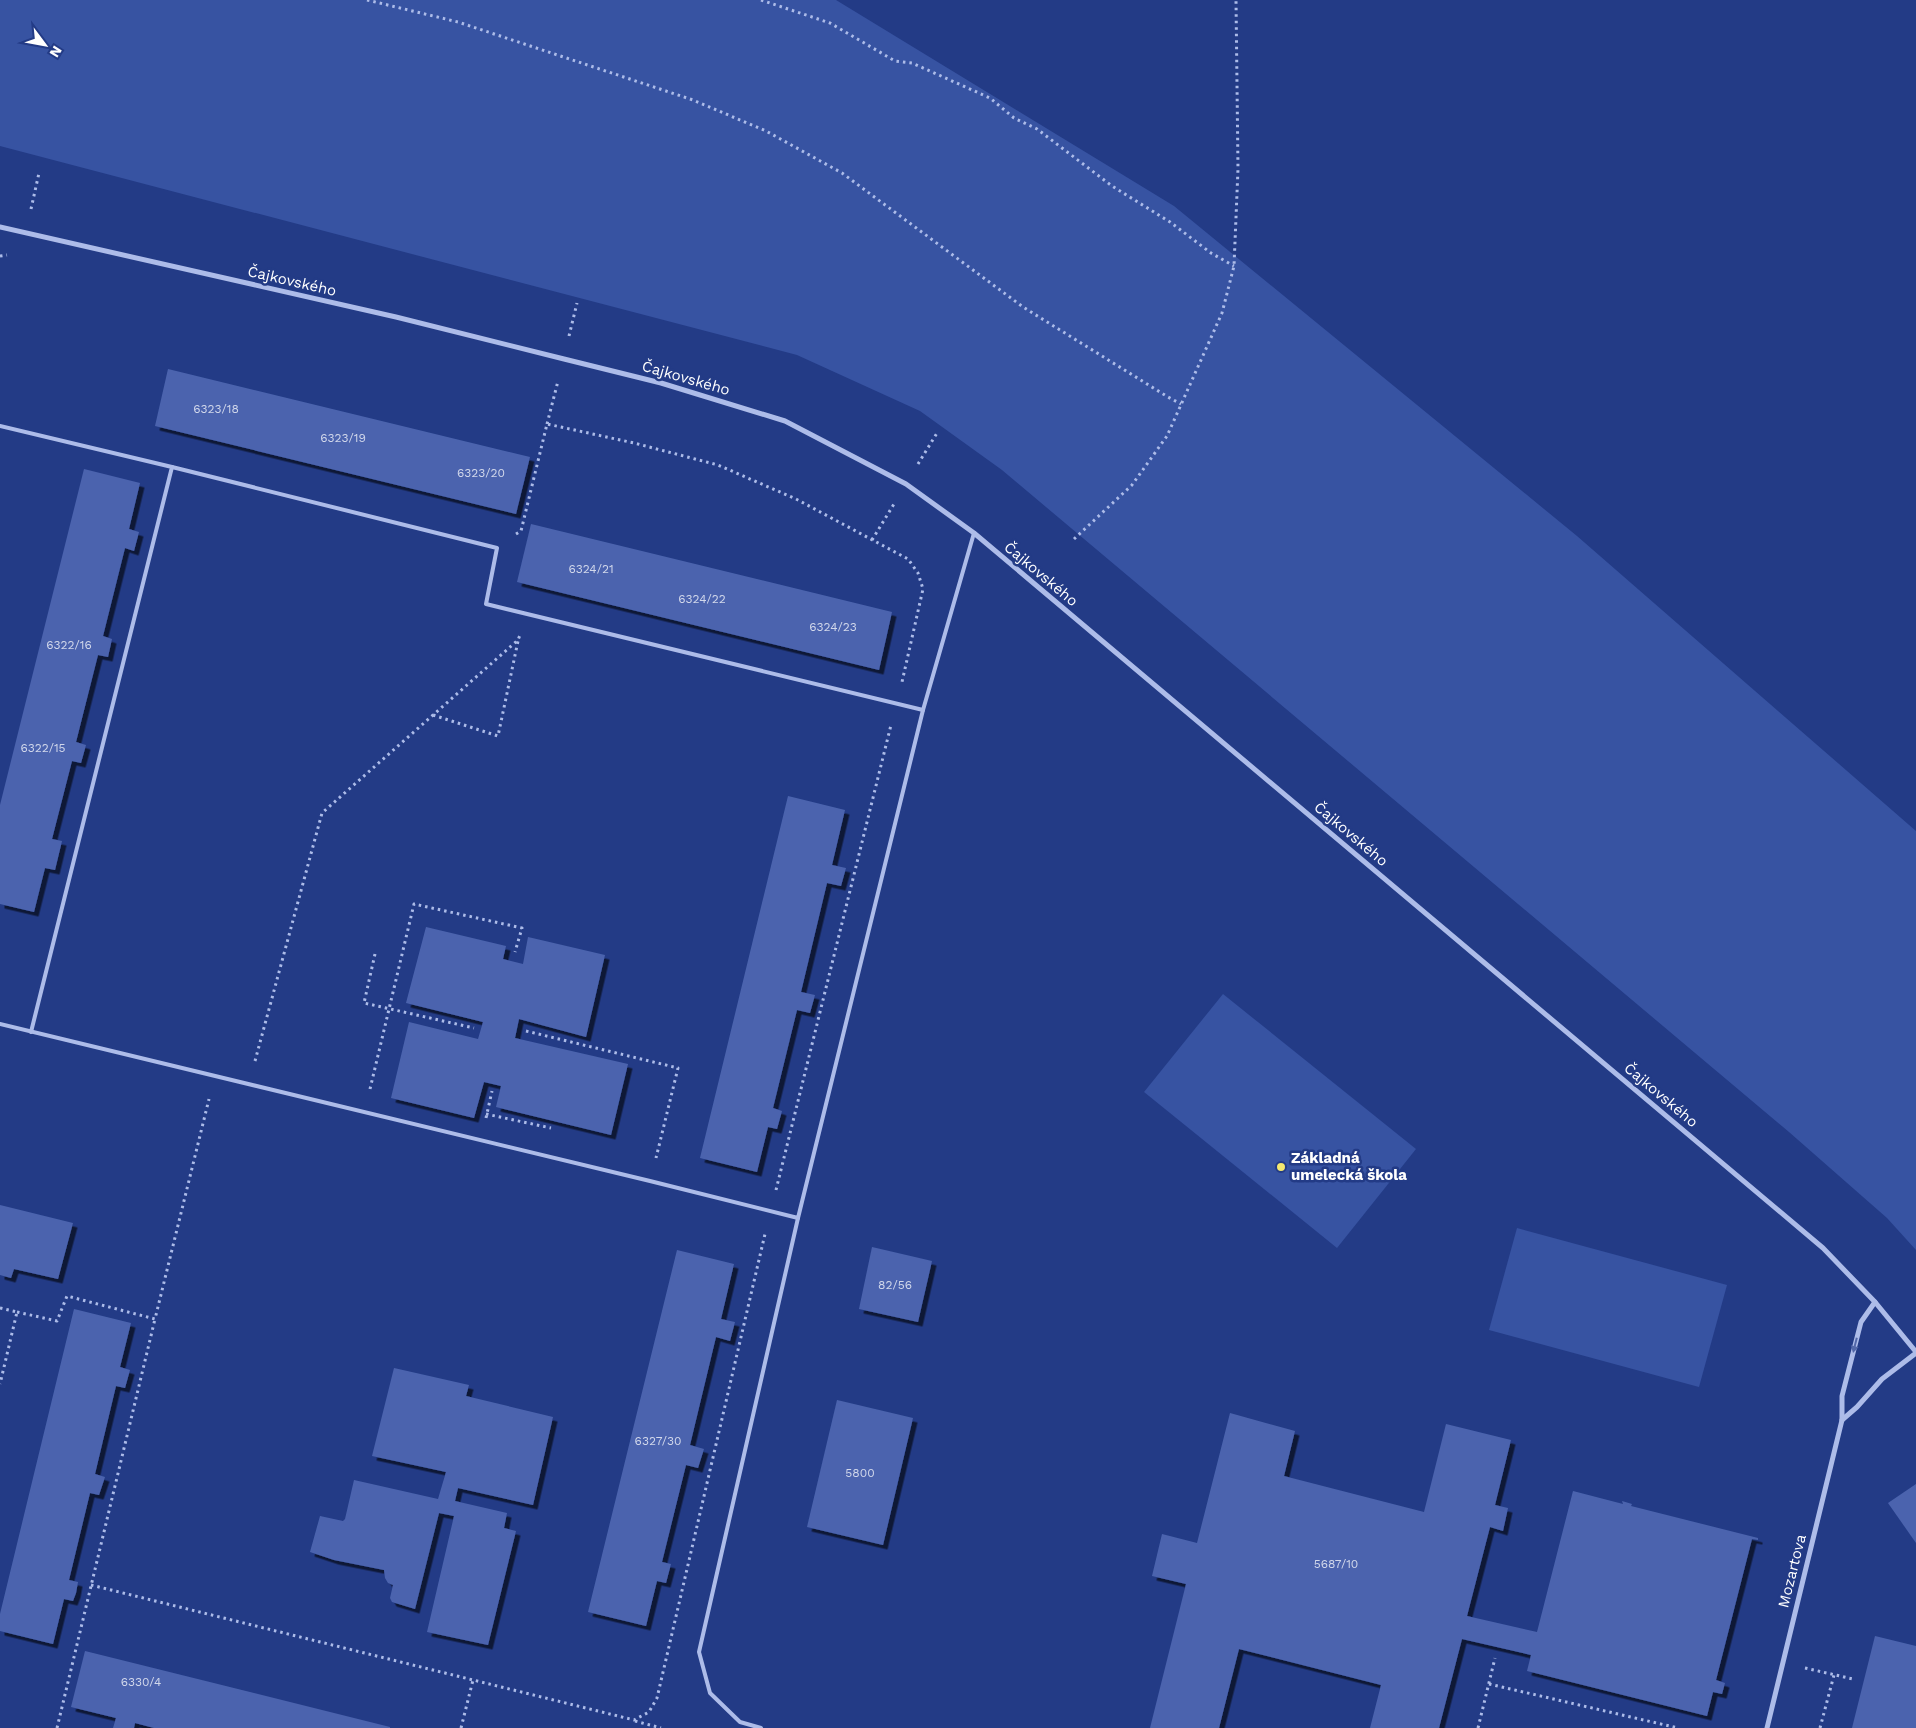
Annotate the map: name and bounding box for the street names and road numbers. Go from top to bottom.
street label: Čajkovského [246,261,338,300]
street label: Čajkovského [640,356,732,399]
street label: Čajkovského [1000,537,1082,610]
street label: Čajkovského [1310,797,1392,870]
street label: Čajkovského [1620,1058,1702,1131]
street label: Mozartova [1774,1532,1810,1610]

